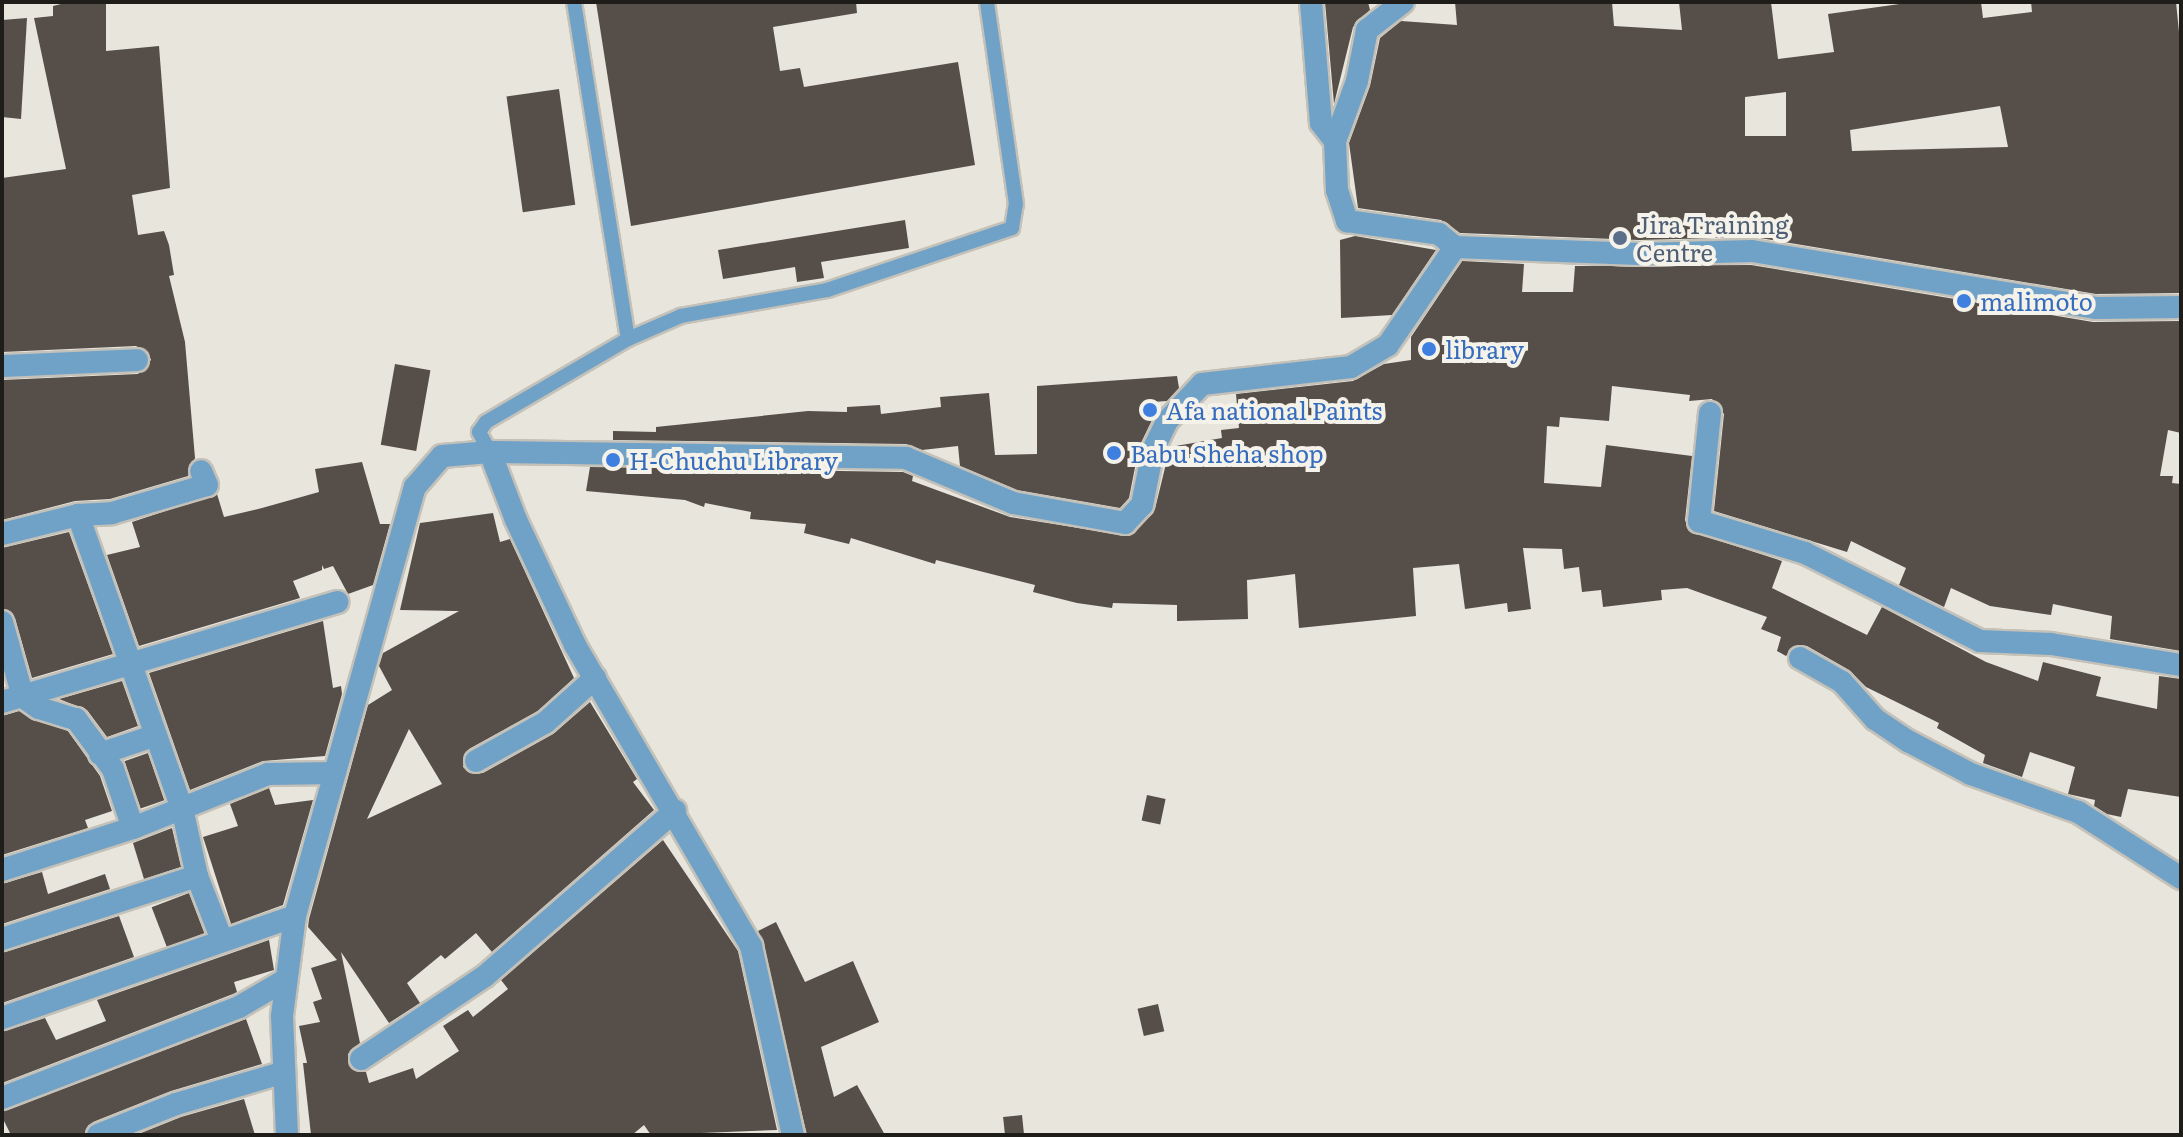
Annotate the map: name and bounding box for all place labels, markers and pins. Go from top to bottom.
place label: Jira Training Centre [1636,210,1789,266]
marker: Jira Training Centre [1611,229,1629,247]
place label: malimoto [1980,287,2093,315]
marker: malimoto [1955,292,1973,310]
place label: library [1445,335,1524,363]
marker: library [1420,340,1438,358]
place label: Afa national Paints [1166,396,1382,424]
marker: Afa national Paints [1141,401,1159,419]
place label: Babu Sheha shop [1130,439,1324,467]
marker: Babu Sheha shop [1105,444,1123,462]
place label: H-Chuchu Library [629,446,838,474]
marker: H-Chuchu Library [604,451,622,469]

